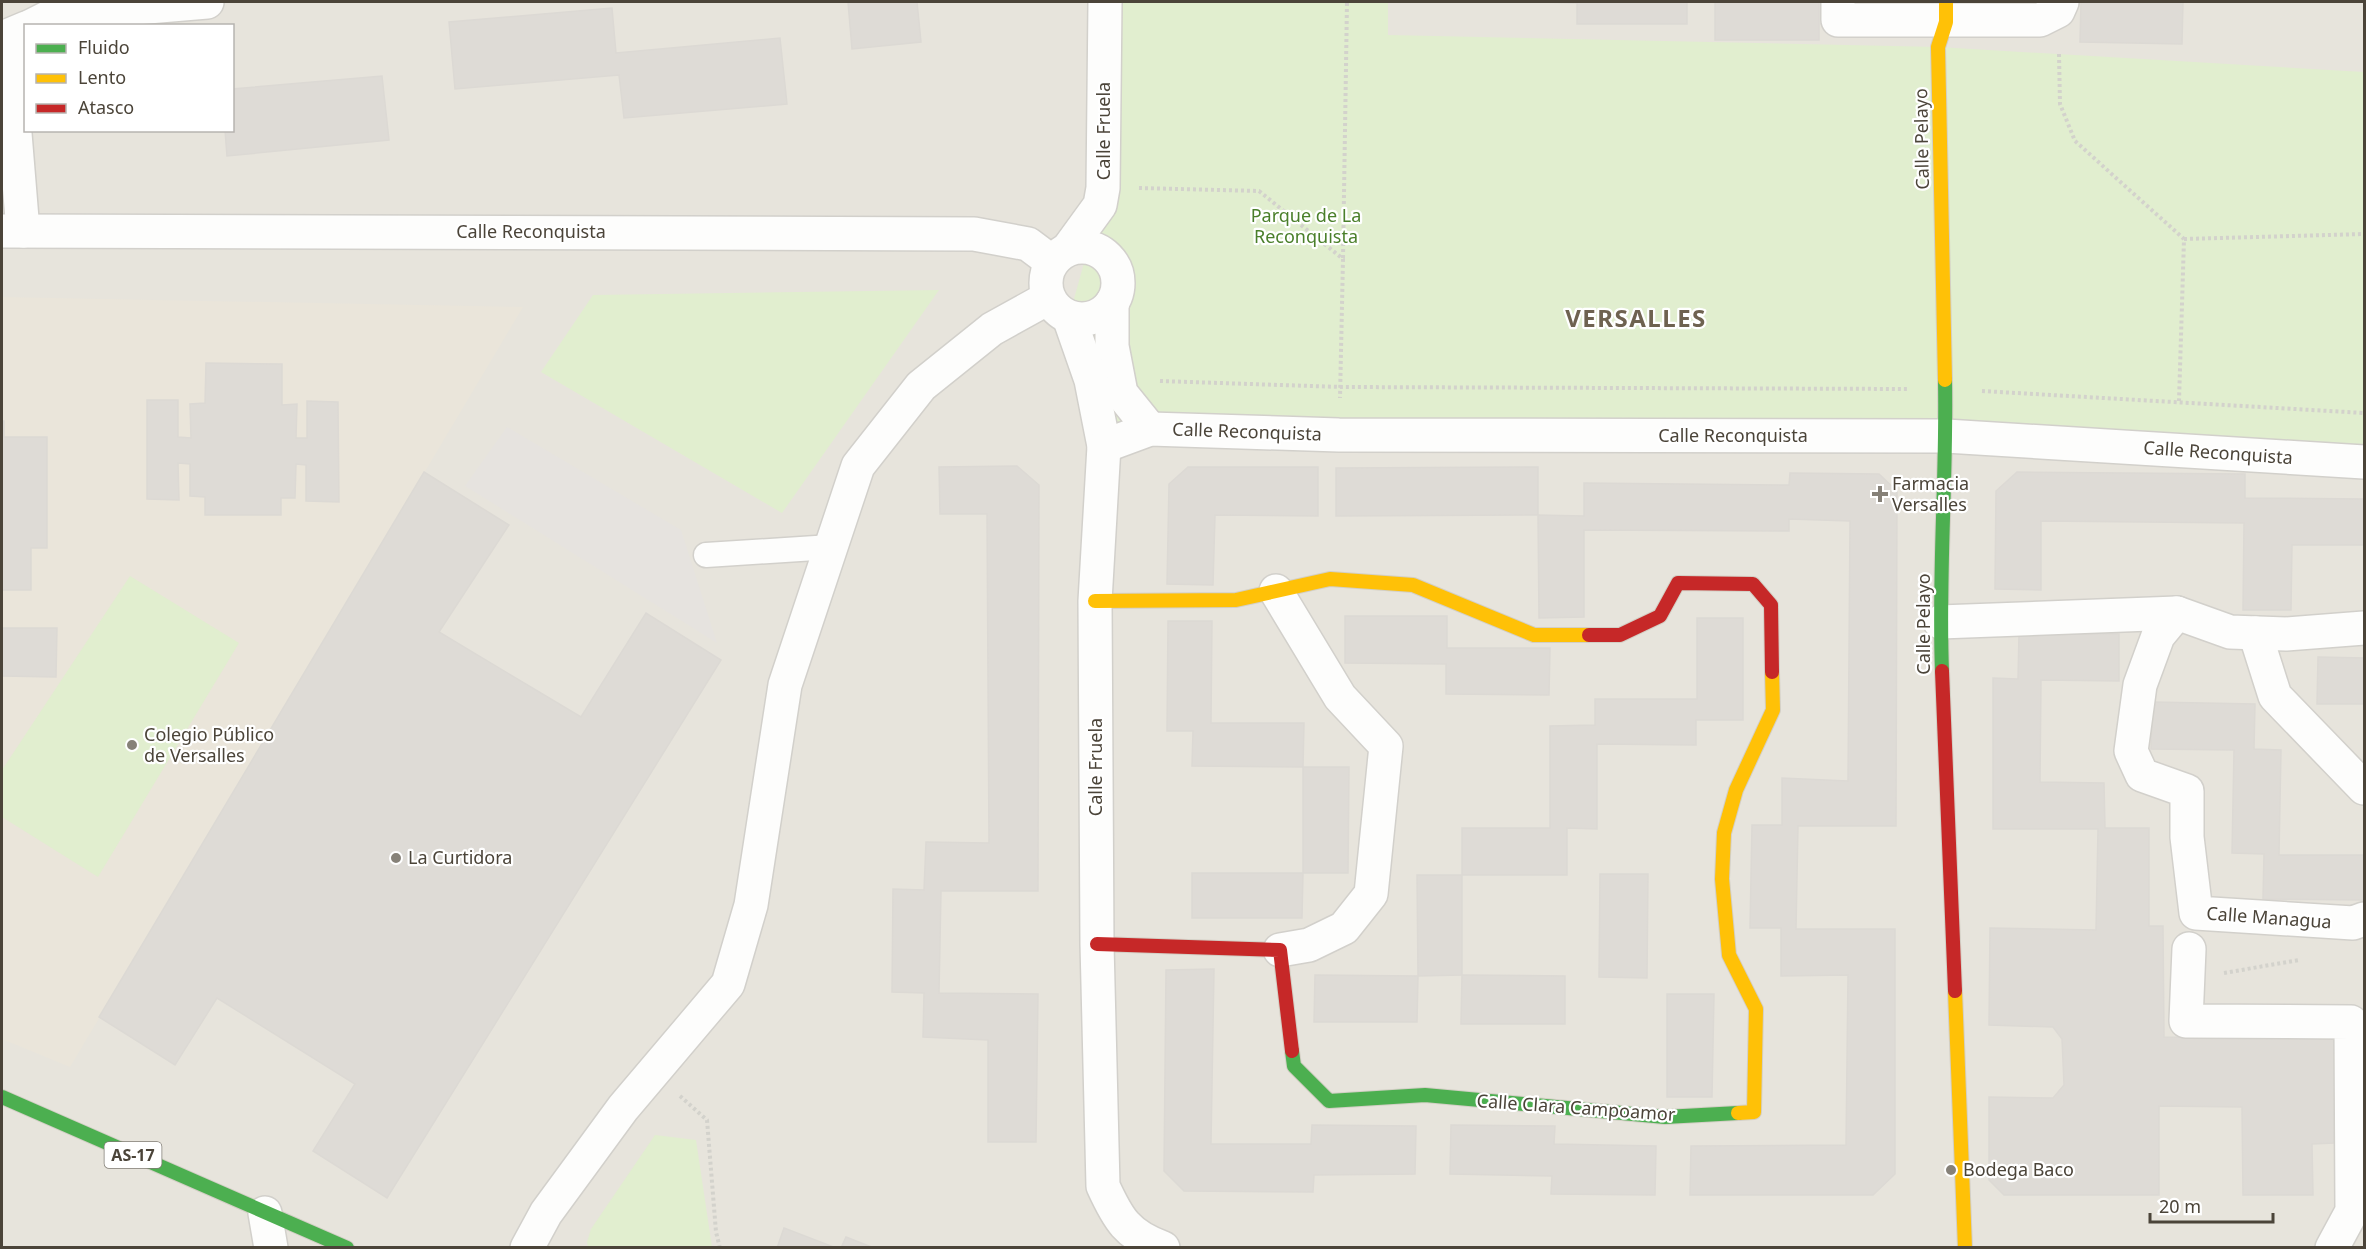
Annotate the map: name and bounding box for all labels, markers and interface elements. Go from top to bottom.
legend [24,24,234,132]
text: Fluido [78,35,130,59]
text: Lento [78,65,126,89]
street label: Calle Fruela [1091,82,1115,180]
street label: Calle Pelayo [1908,88,1934,190]
text: Atasco [78,95,134,119]
park label: Parque de La Reconquista [1251,203,1361,248]
street label: Calle Reconquista [456,219,606,243]
district label: VERSALLES [1565,301,1707,334]
street label: Calle Reconquista [1172,416,1322,446]
street label: Calle Reconquista [1658,423,1808,447]
street label: Calle Reconquista [2143,435,2294,469]
place label: Farmacia Versalles [1892,471,1969,516]
marker: Farmacia Versalles [1873,487,1887,501]
street label: Calle Pelayo [1911,573,1935,675]
street label: Calle Fruela [1083,718,1107,816]
place label: Colegio Público de Versalles [144,722,274,767]
marker: Colegio Público de Versalles [125,738,139,752]
place label: La Curtidora [408,845,512,869]
marker: La Curtidora [389,851,403,865]
street label: Calle Managua [2206,901,2333,933]
street label: Calle Clara Campoamor [1476,1088,1677,1126]
road number: AS-17 [104,1142,162,1168]
place label: Bodega Baco [1963,1157,2074,1181]
marker: Bodega Baco [1944,1163,1958,1177]
scale bar [2150,1186,2273,1224]
text: 20 m [2159,1194,2201,1218]

